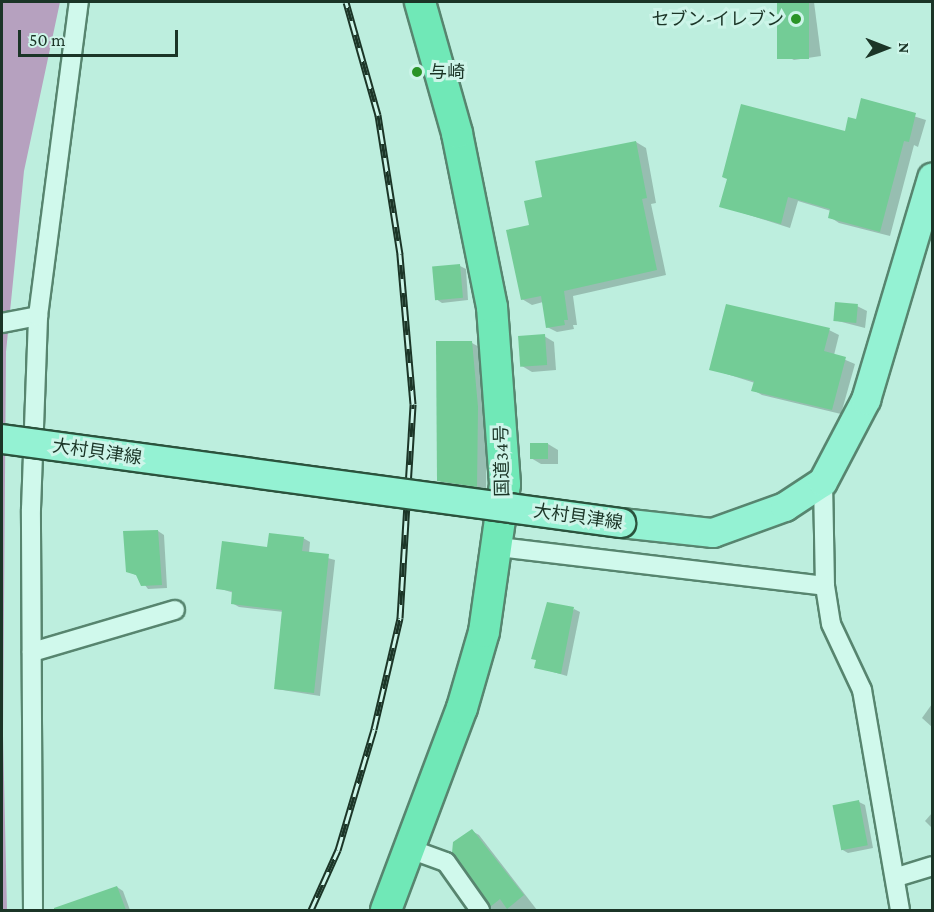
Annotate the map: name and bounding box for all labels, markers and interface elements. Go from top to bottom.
place label: セブン-イレブン [651,8,784,30]
marker: セブン-イレブン [789,12,803,26]
scale bar [21,18,182,56]
north arrow [856,18,916,78]
text: 50 m [29,30,66,50]
text: N [896,43,913,53]
place label: 与崎 [429,61,465,83]
marker: 与崎 [410,65,424,79]
street label: 国道34号 [491,425,513,497]
street label: 大村貝津線 [51,435,143,469]
street label: 大村貝津線 [532,500,624,534]

